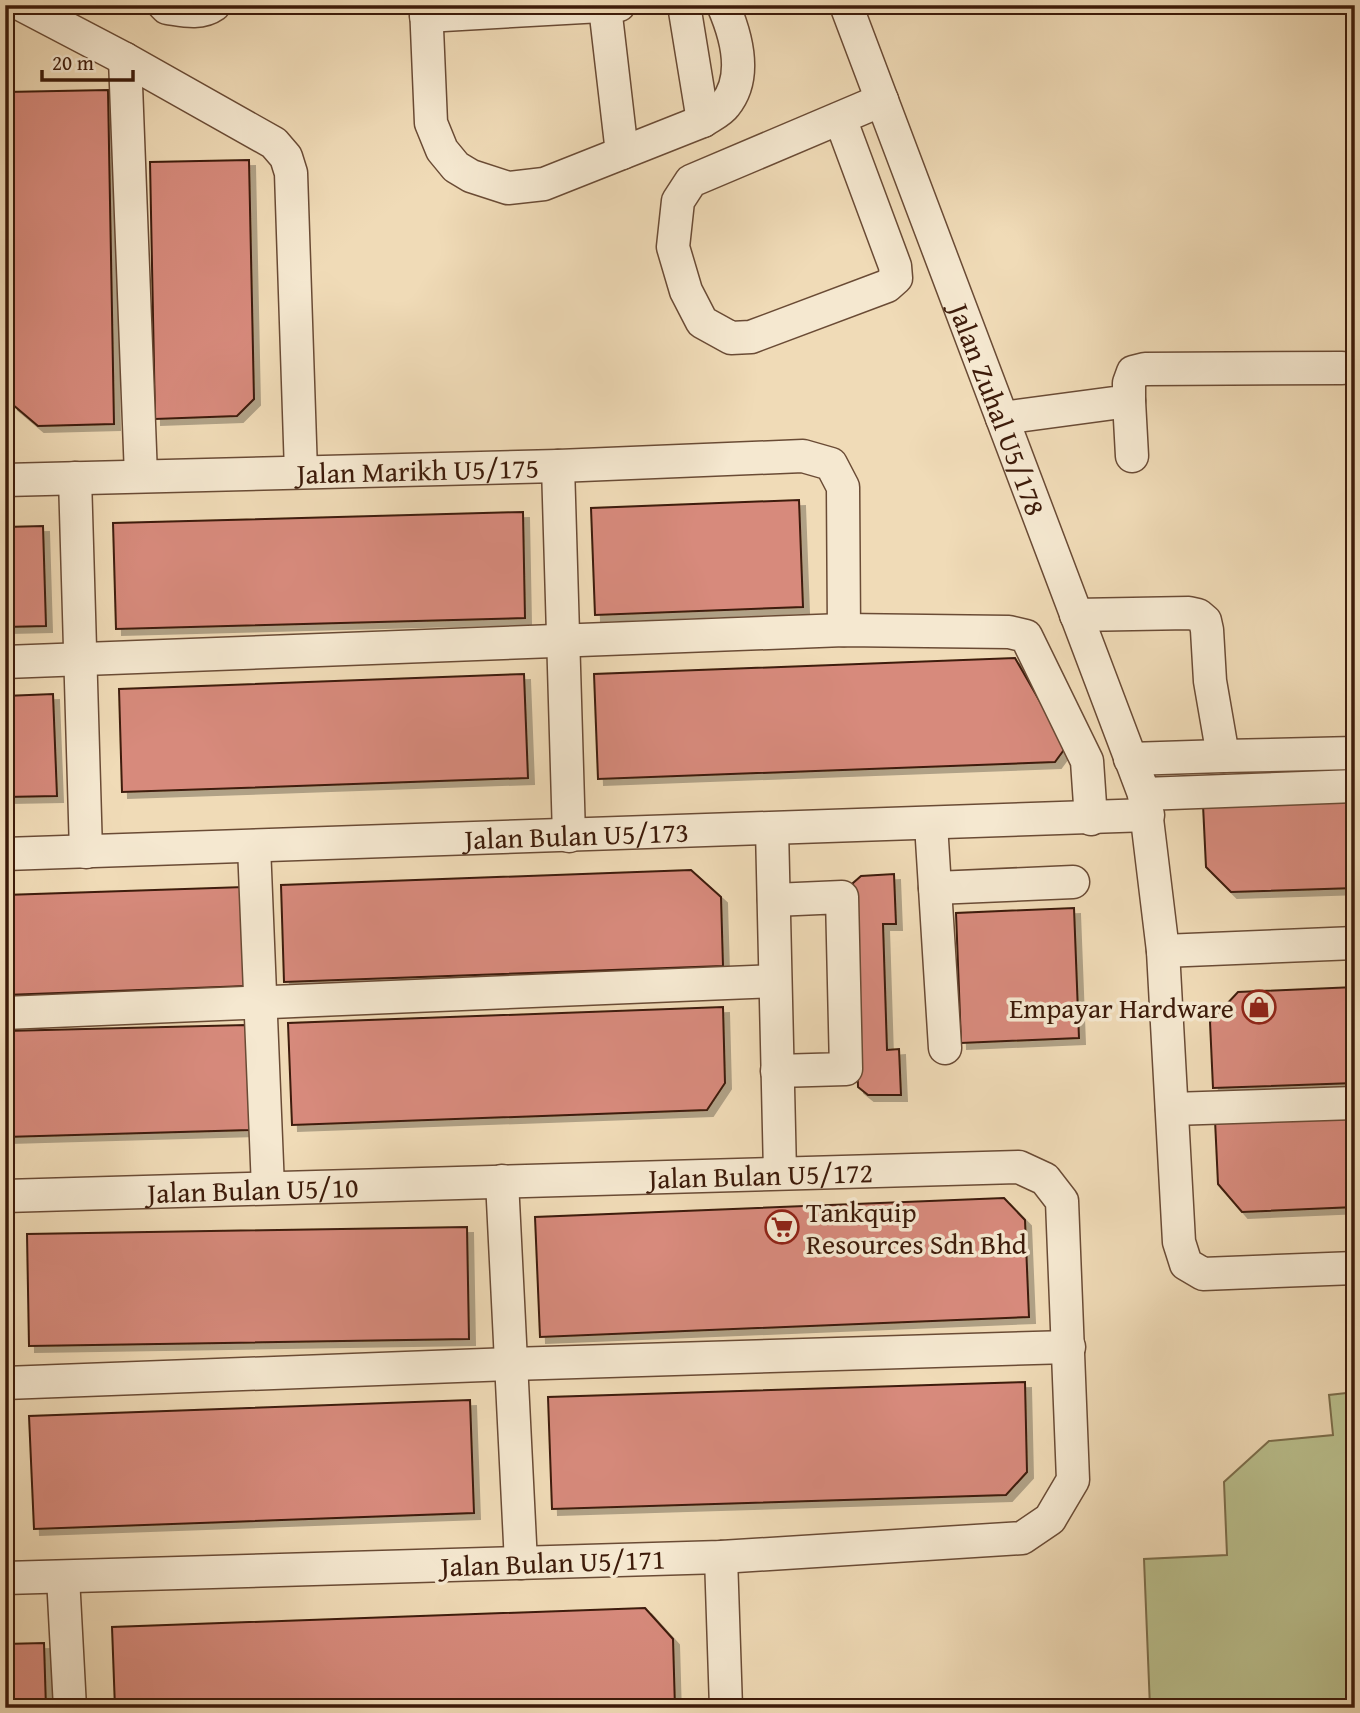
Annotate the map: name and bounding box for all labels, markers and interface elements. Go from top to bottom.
scale bar [42,38,133,82]
text: 20 m [52,47,94,78]
street label: Jalan Zuhal U5/178 [939,294,1057,521]
street label: Jalan Marikh U5/175 [293,446,540,493]
street label: Jalan Bulan U5/173 [461,810,690,859]
place label: Empayar Hardware [1009,987,1234,1028]
shop icon: Empayar Hardware [1240,988,1278,1026]
street label: Jalan Bulan U5/172 [645,1151,874,1198]
street label: Jalan Bulan U5/10 [144,1165,359,1213]
place label: Tankquip Resources Sdn Bhd [806,1191,1027,1264]
supermarket icon: Tankquip Resources Sdn Bhd [763,1208,801,1246]
street label: Jalan Bulan U5/171 [437,1538,666,1587]

